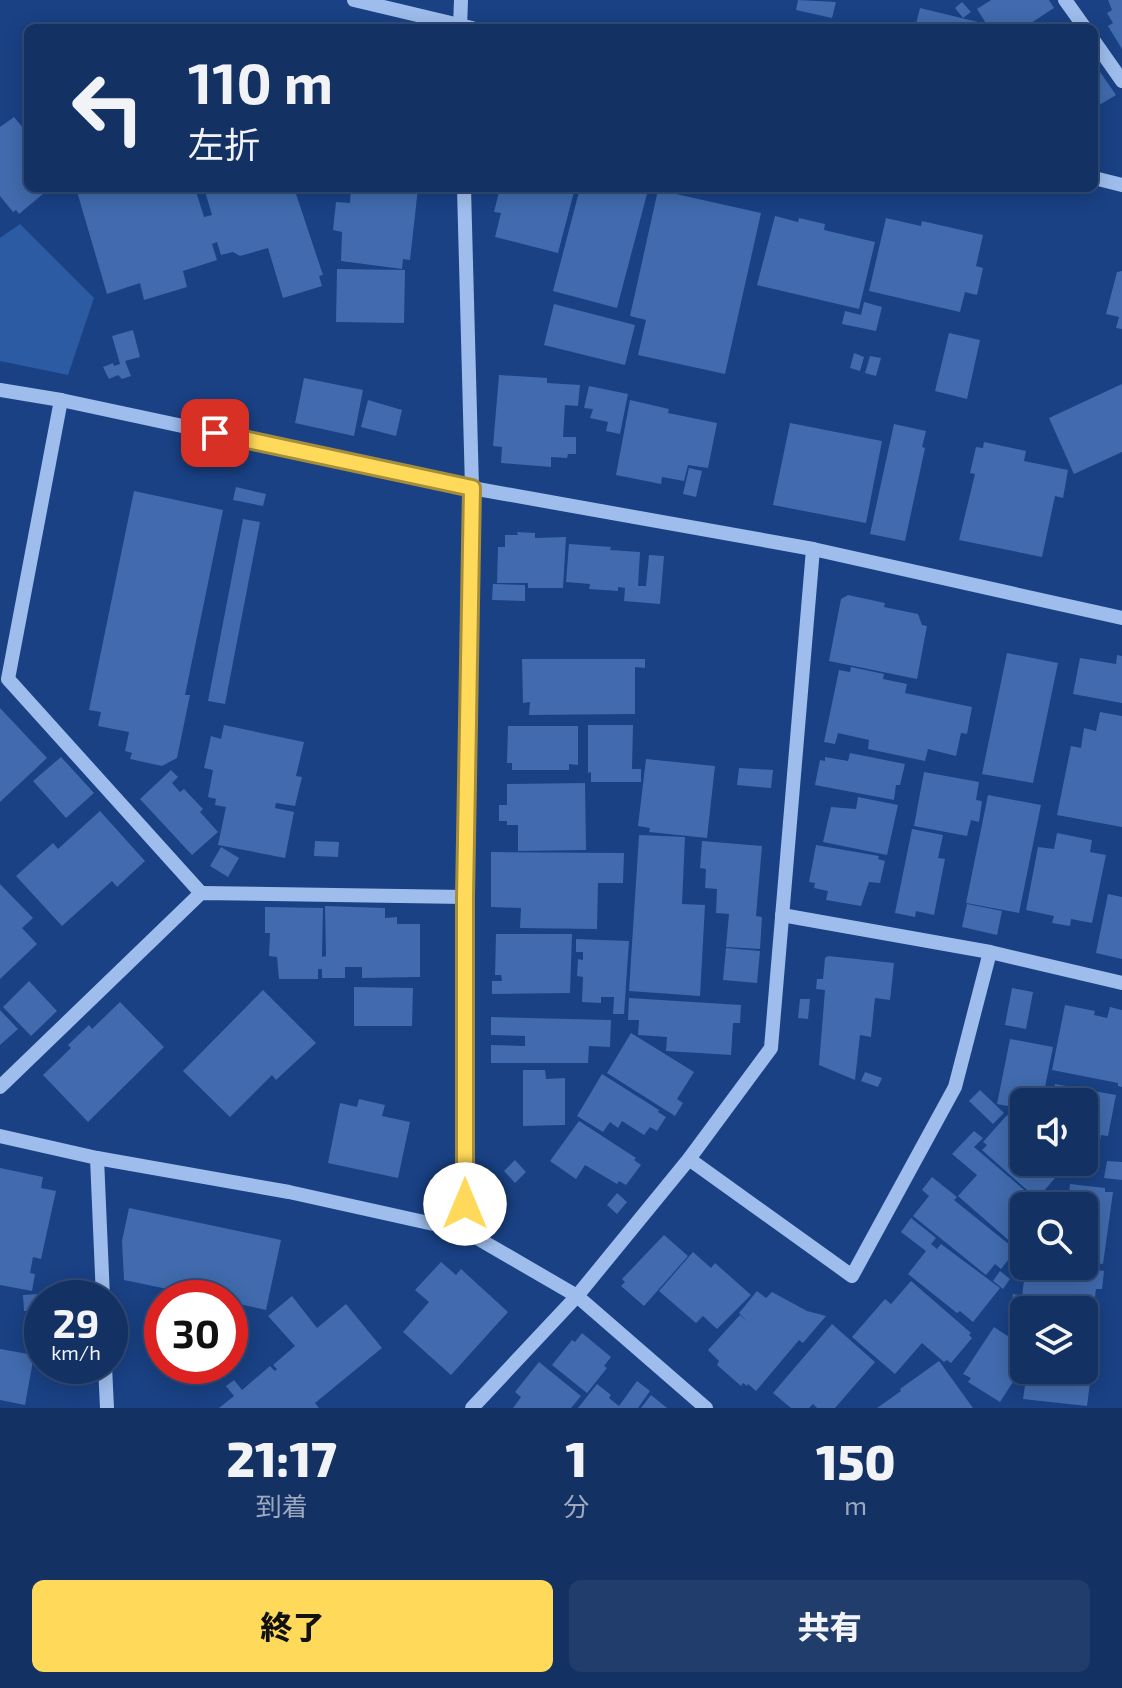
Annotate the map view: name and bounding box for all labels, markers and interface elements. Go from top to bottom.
text: 110 m [188,48,333,115]
icon: left [56,56,160,160]
text: 左折 [188,122,260,165]
pin [181,399,249,467]
icon: arrive [193,411,237,455]
map controls [1010,1088,1098,1384]
button: sound [1010,1088,1098,1176]
position arrow [423,1162,507,1246]
button: search [1010,1192,1098,1280]
speed limit sign: 30 [144,1280,248,1384]
button: layers [1010,1296,1098,1384]
text: 29 [53,1298,99,1346]
text: km/h [51,1340,101,1364]
text: 21:17 [227,1429,337,1487]
text: 1 [566,1429,587,1487]
text: 150 [816,1432,895,1490]
text: m [844,1489,867,1520]
text: 到着 [256,1490,308,1521]
text: 分 [563,1490,589,1521]
button: 終了 [32,1580,553,1672]
button: 共有 [569,1580,1090,1672]

